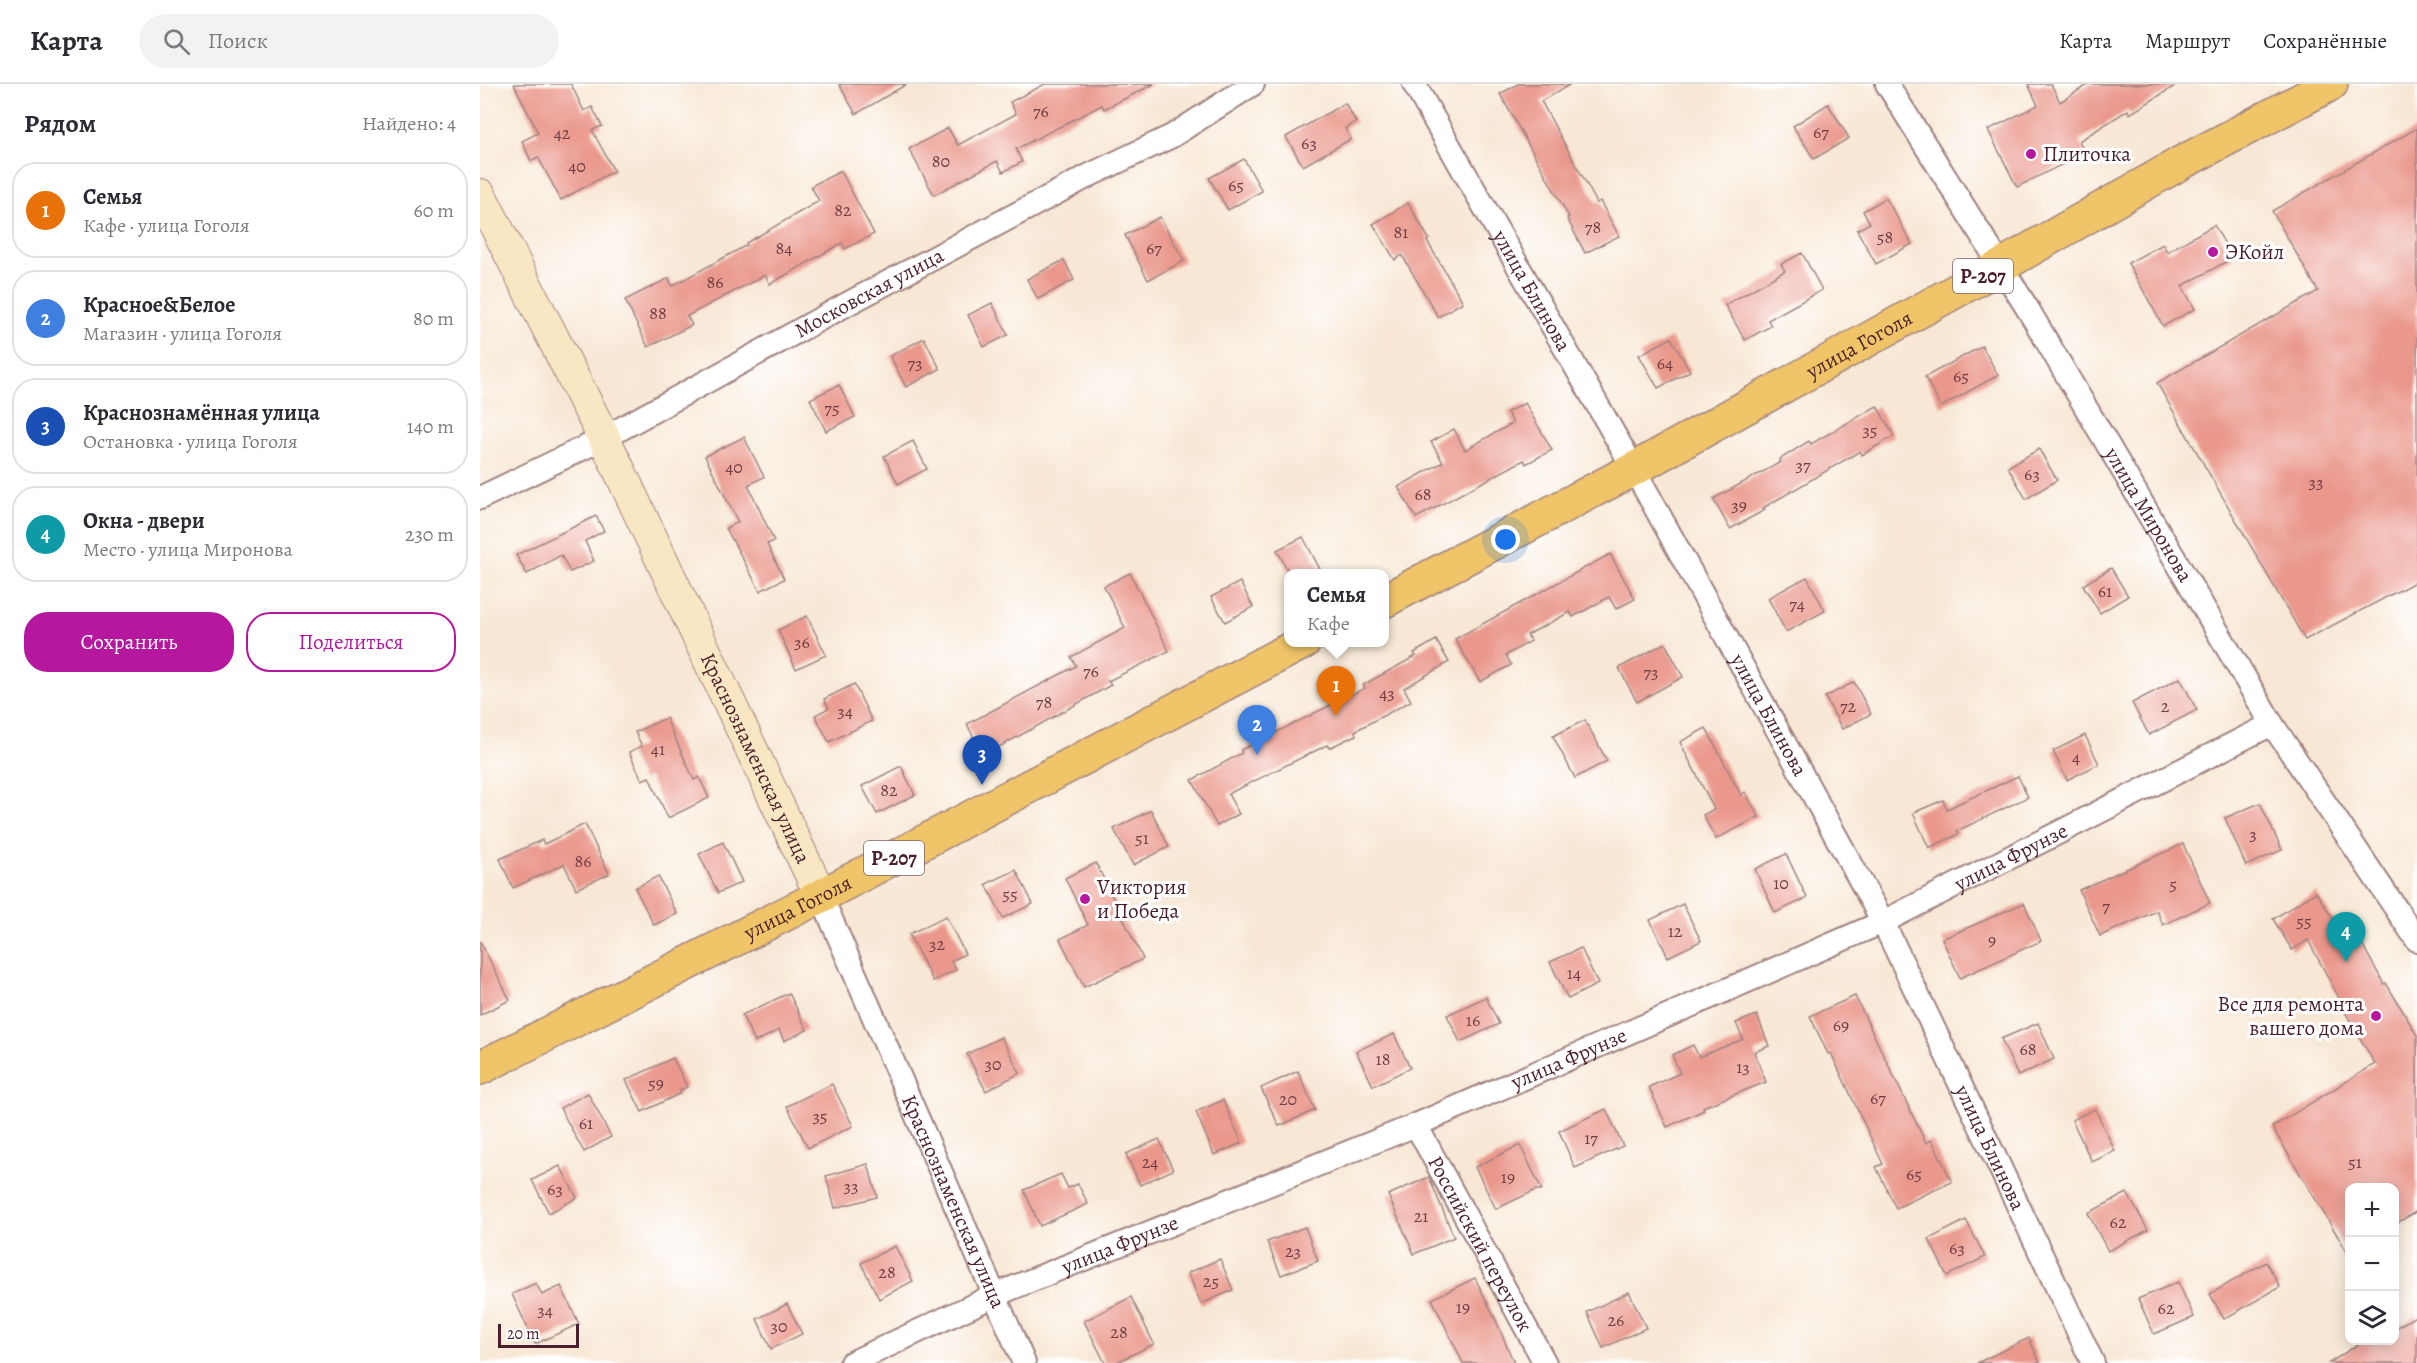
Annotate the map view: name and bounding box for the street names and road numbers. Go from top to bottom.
street label: улица Блинова [1486,224,1578,357]
street label: Московская улица [790,241,949,344]
road number: Р-207 [1953,259,2013,293]
street label: улица Гоголя [1800,304,1917,386]
street label: улица Миронова [2098,441,2200,587]
street label: Краснознаменская улица [694,648,818,868]
street label: улица Блинова [1724,648,1814,781]
street label: улица Фрунзе [1949,816,2072,898]
road number: Р-207 [864,841,924,875]
street label: улица Гоголя [738,868,857,947]
street label: улица Фрунзе [1506,1021,1631,1096]
street label: улица Блинова [1948,1079,2032,1215]
street label: Краснознаменская улица [895,1090,1013,1313]
street label: Российский переулок [1421,1151,1539,1337]
street label: улица Фрунзе [1056,1208,1183,1281]

